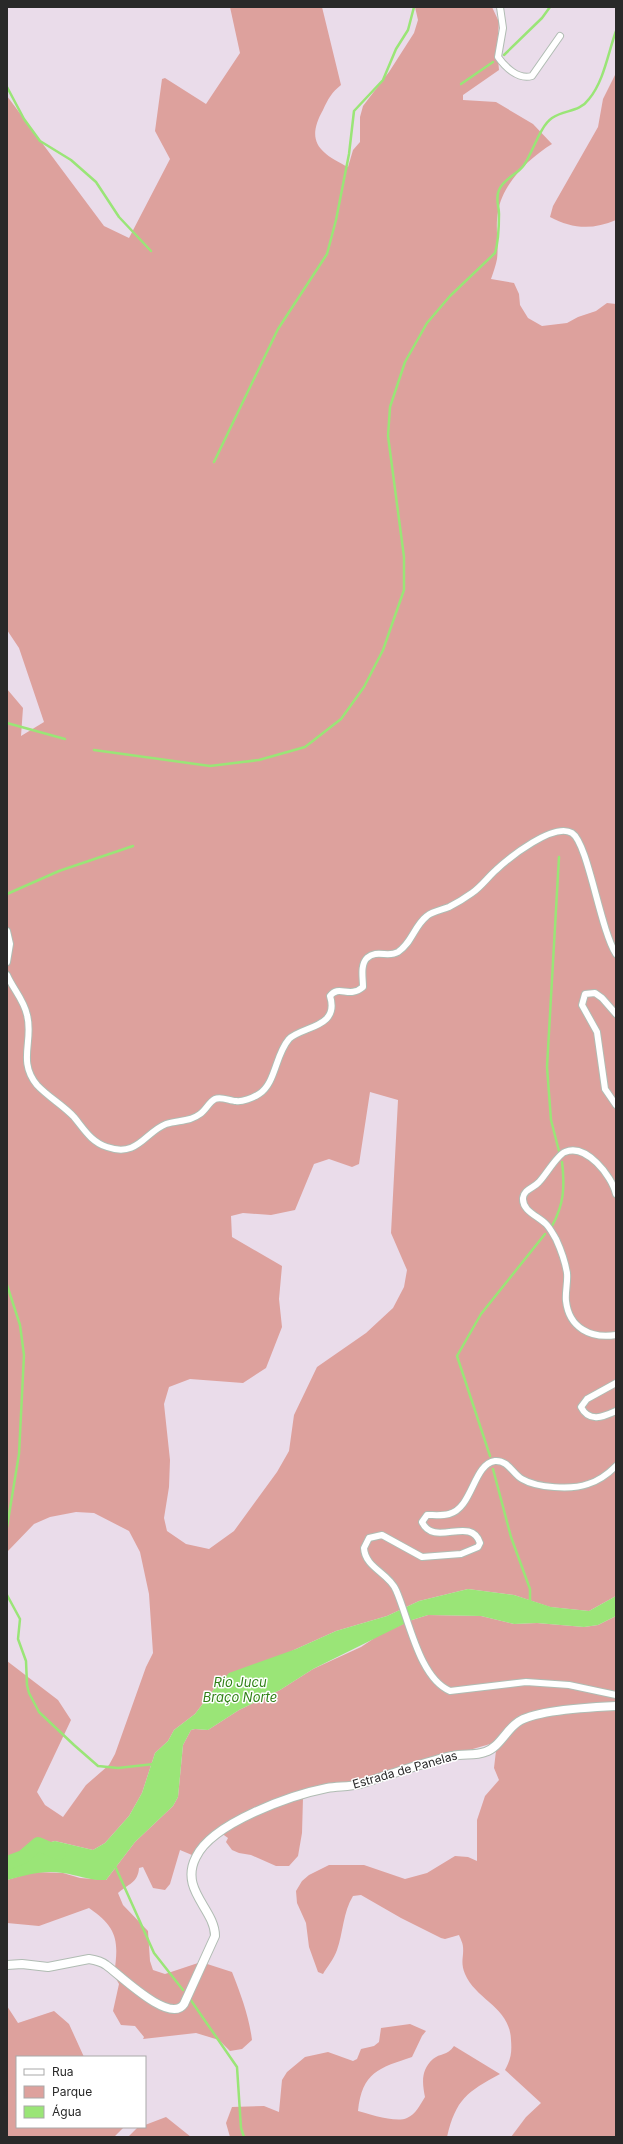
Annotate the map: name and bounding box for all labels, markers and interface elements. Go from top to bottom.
water label: Rio Jucu Braço Norte [203,1674,277,1705]
street label: Estrada de Panelas [351,1747,459,1792]
legend [16,2056,146,2128]
text: Rua [52,2064,74,2079]
text: Parque [52,2084,92,2099]
text: Água [52,2104,81,2119]

